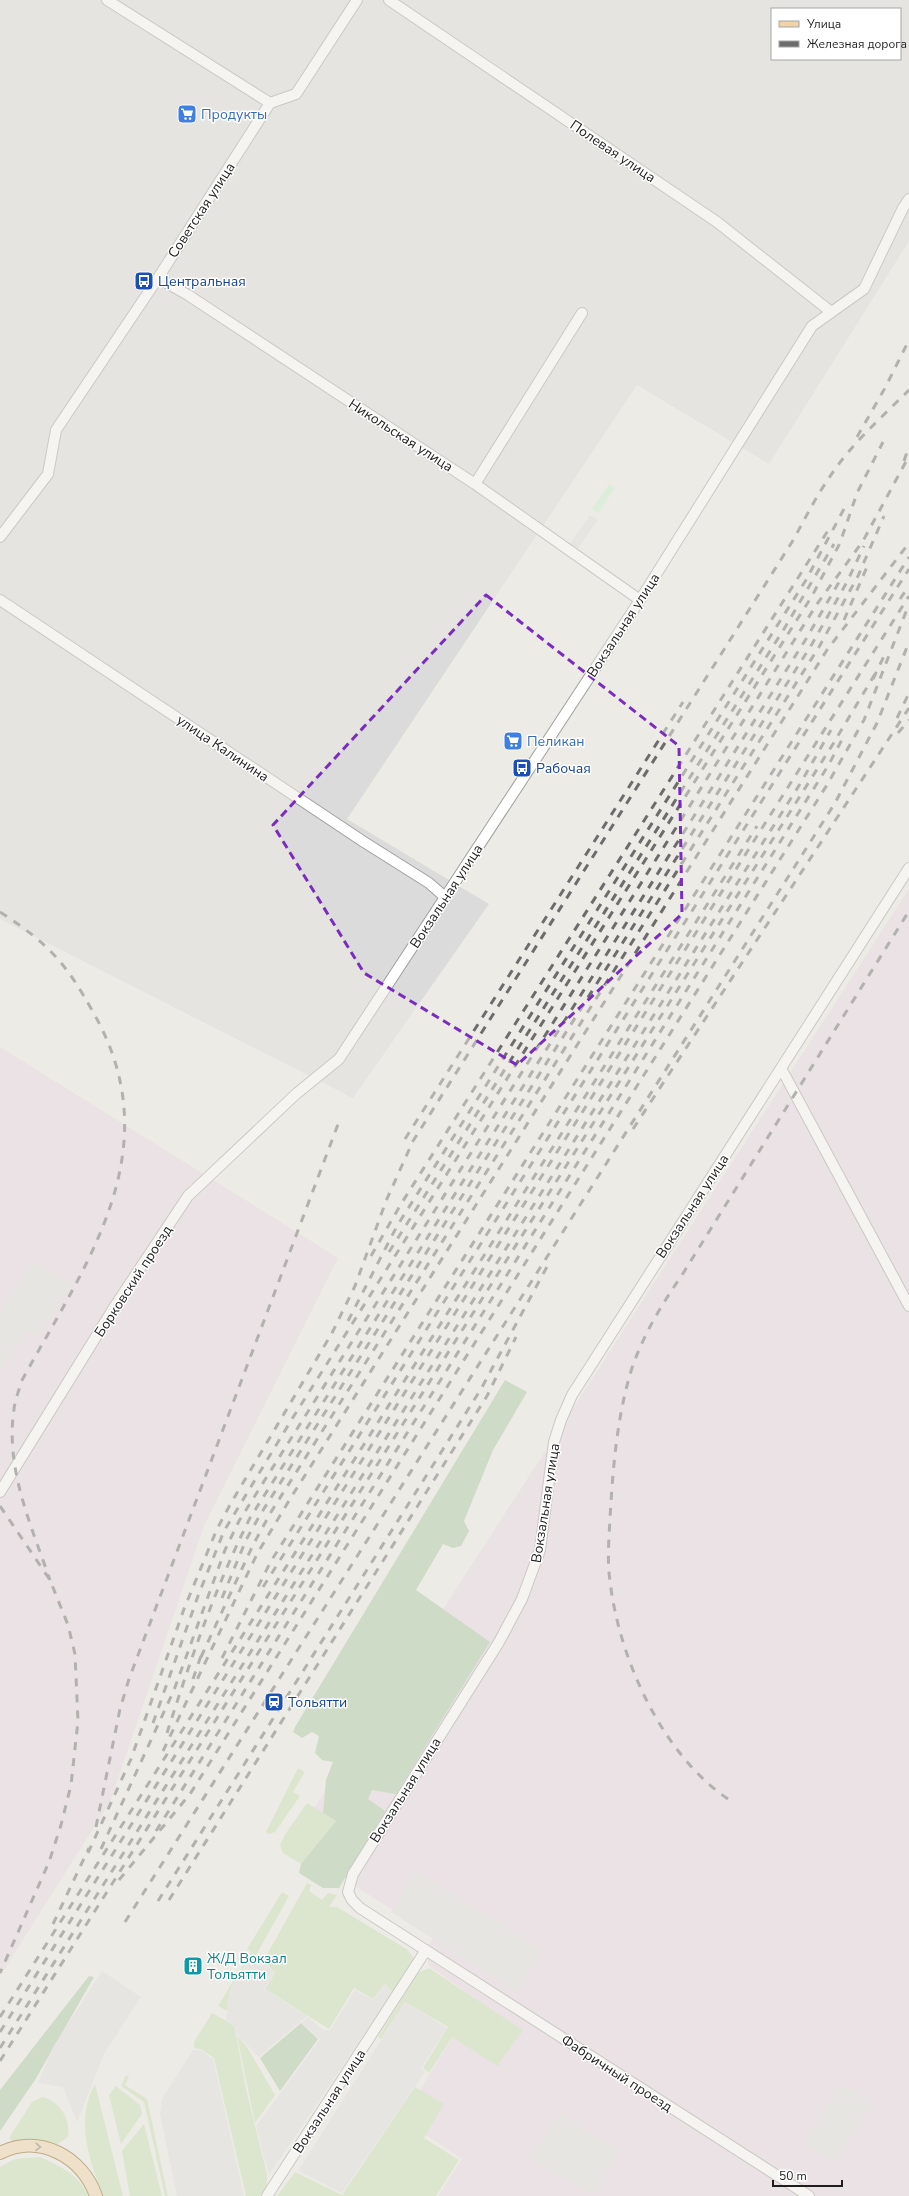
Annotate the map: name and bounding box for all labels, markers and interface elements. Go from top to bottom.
legend [771,8,901,60]
text: Улица [806,16,841,32]
text: Железная дорога [807,36,907,52]
supermarket icon: Продукты [176,103,198,125]
place label: Продукты [201,105,267,124]
street label: Полевая улица [566,116,659,187]
street label: Советская улица [163,159,239,262]
bus stop icon: Центральная [133,270,155,292]
place label: Центральная [158,272,246,291]
street label: Никольская улица [345,394,457,476]
street label: Вокзальная улица [583,569,664,681]
street label: улица Калинина [173,710,273,786]
supermarket icon: Пеликан [502,730,524,752]
place label: Пеликан [527,732,585,751]
bus stop icon: Рабочая [511,757,533,779]
place label: Рабочая [536,759,591,778]
street label: Вокзальная улица [406,840,487,952]
street label: Вокзальная улица [652,1150,733,1262]
street label: Борковский проезд [90,1222,177,1341]
street label: Вокзальная улица [527,1442,564,1564]
station icon: Тольятти [263,1691,285,1713]
place label: Тольятти [288,1693,347,1712]
street label: Вокзальная улица [365,1734,445,1847]
place label: Ж/Д Вокзал Тольятти [207,1949,287,1984]
building icon: Ж/Д Вокзал Тольятти [182,1955,204,1977]
street label: Фабричный проезд [557,2030,676,2117]
street label: Вокзальная улица [289,2045,370,2157]
one-way arrow [35,2143,41,2152]
scale bar [773,2162,842,2188]
text: 50 m [779,2168,807,2184]

